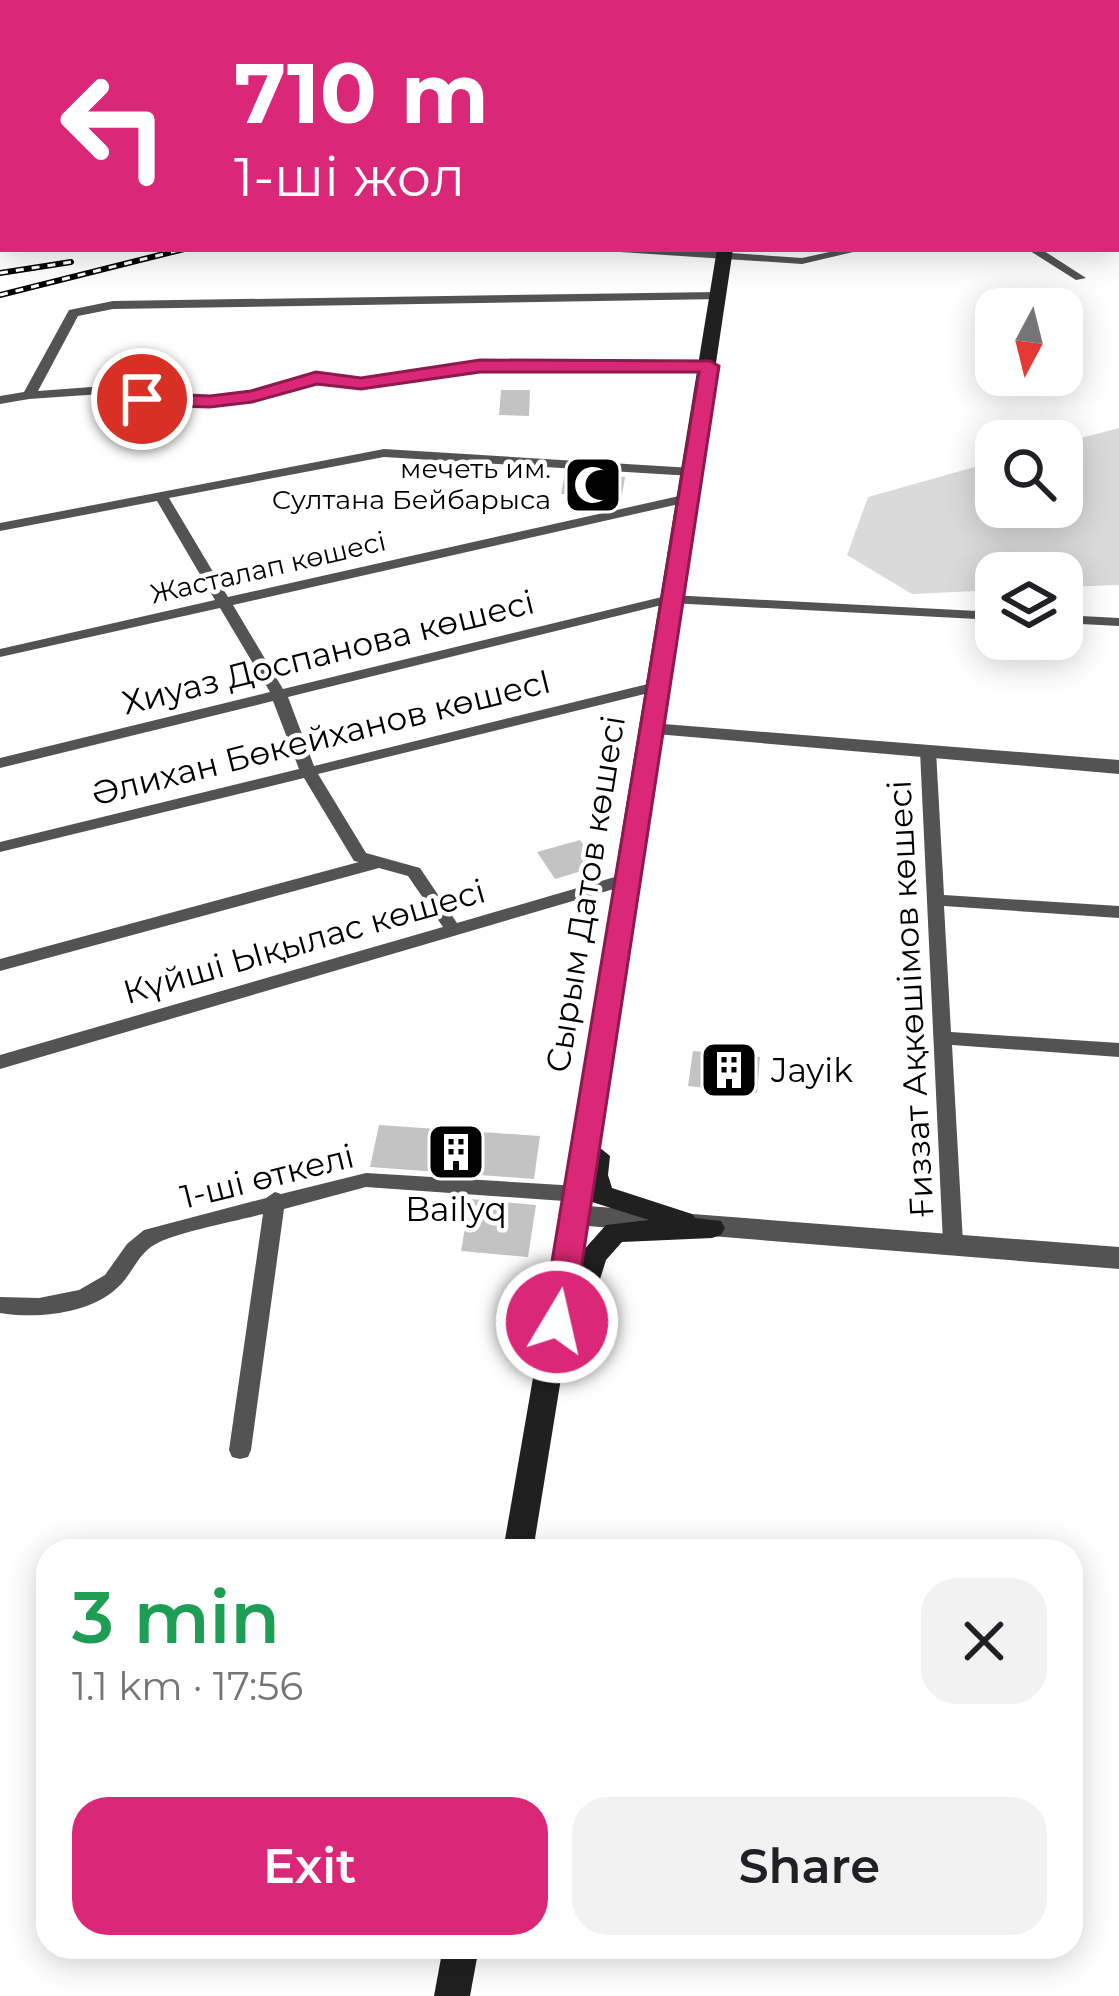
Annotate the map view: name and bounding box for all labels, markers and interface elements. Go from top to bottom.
text: 710 m [234,42,489,144]
icon: left [36,48,192,204]
text: 1-ші жол [234,144,465,210]
north arrow [975,288,1083,396]
map controls [975,288,1083,660]
pin [91,348,193,450]
icon: arrive [109,366,175,432]
button: search [975,420,1083,528]
place label: мечеть им. Султана Бейбарыса [272,452,551,516]
mosque icon: мечеть им. Султана Бейбарыса [562,454,624,516]
street label: Жасталап көшесі [147,524,389,611]
button: layers [975,552,1083,660]
street label: Хиуаз Доспанова көшесі [118,581,538,723]
street label: Әлихан Бөкейханов көшесI [87,661,555,813]
street label: Сырым Датов көшесі [537,713,633,1075]
street label: Ғиззат Ақкөшімов көшесi [879,779,941,1219]
street label: Күйші Ықылас көшесі [118,870,490,1012]
building icon: Jayik [698,1039,760,1101]
place label: Jayik [770,1050,853,1090]
building icon: Bailyq [425,1121,487,1183]
street label: 1-ші өткелі [176,1135,358,1217]
place label: Bailyq [405,1189,507,1229]
position arrow [494,1259,620,1385]
text: 3 min [72,1573,280,1661]
button: close [921,1578,1047,1704]
text: 1.1 km · 17:56 [72,1662,303,1710]
button: Exit [72,1797,548,1935]
button: Share [572,1797,1047,1935]

